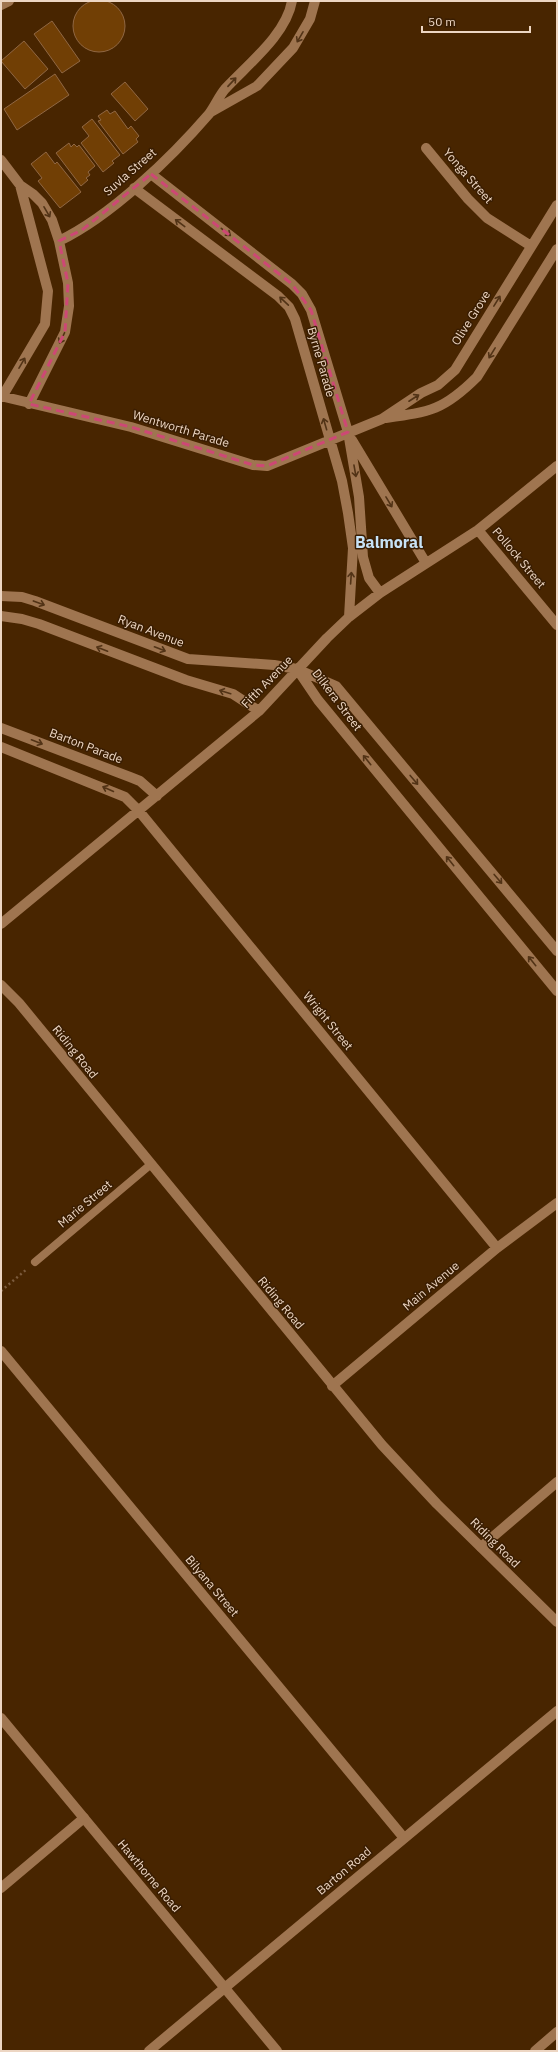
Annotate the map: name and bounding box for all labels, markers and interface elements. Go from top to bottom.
scale bar [422,8,530,34]
text: 50 m [428,14,456,29]
one-way arrow [296,31,304,42]
one-way arrow [227,77,237,87]
street label: Suvla Street [100,145,159,199]
street label: Yonga Street [440,145,497,206]
one-way arrow [44,206,52,218]
one-way arrow [175,219,186,227]
one-way arrow [220,228,231,237]
street label: Olive Grove [448,287,493,348]
one-way arrow [493,296,501,307]
one-way arrow [279,297,289,306]
street label: Byrne Parade [304,325,339,399]
one-way arrow [58,331,65,343]
one-way arrow [488,347,496,358]
one-way arrow [18,357,26,369]
one-way arrow [409,393,420,402]
street label: Wentworth Parade [131,407,232,450]
one-way arrow [321,417,328,430]
one-way arrow [351,465,359,478]
one-way arrow [385,496,393,508]
street label: Pollock Street [490,524,549,591]
district label: Balmoral [355,532,423,552]
one-way arrow [347,572,354,585]
one-way arrow [33,599,45,607]
street label: Ryan Avenue [116,611,187,650]
one-way arrow [97,644,109,652]
one-way arrow [154,646,166,654]
street label: Fifth Avenue [238,652,296,711]
street label: Dilkera Street [309,666,366,734]
one-way arrow [219,688,232,695]
street label: Barton Parade [47,725,125,766]
one-way arrow [31,738,43,746]
one-way arrow [363,755,372,766]
one-way arrow [410,774,419,785]
one-way arrow [102,784,114,792]
one-way arrow [445,855,454,866]
one-way arrow [493,874,502,885]
one-way arrow [528,956,537,966]
street label: Wright Street [300,988,357,1053]
street label: Riding Road [49,1022,101,1081]
street label: Marie Street [55,1177,115,1231]
street label: Main Avenue [399,1257,462,1313]
street label: Riding Road [255,1273,308,1332]
street label: Riding Road [467,1515,523,1571]
street label: Bilyana Street [182,1552,242,1619]
street label: Hawthorne Road [115,1836,184,1915]
street label: Barton Road [313,1843,374,1898]

